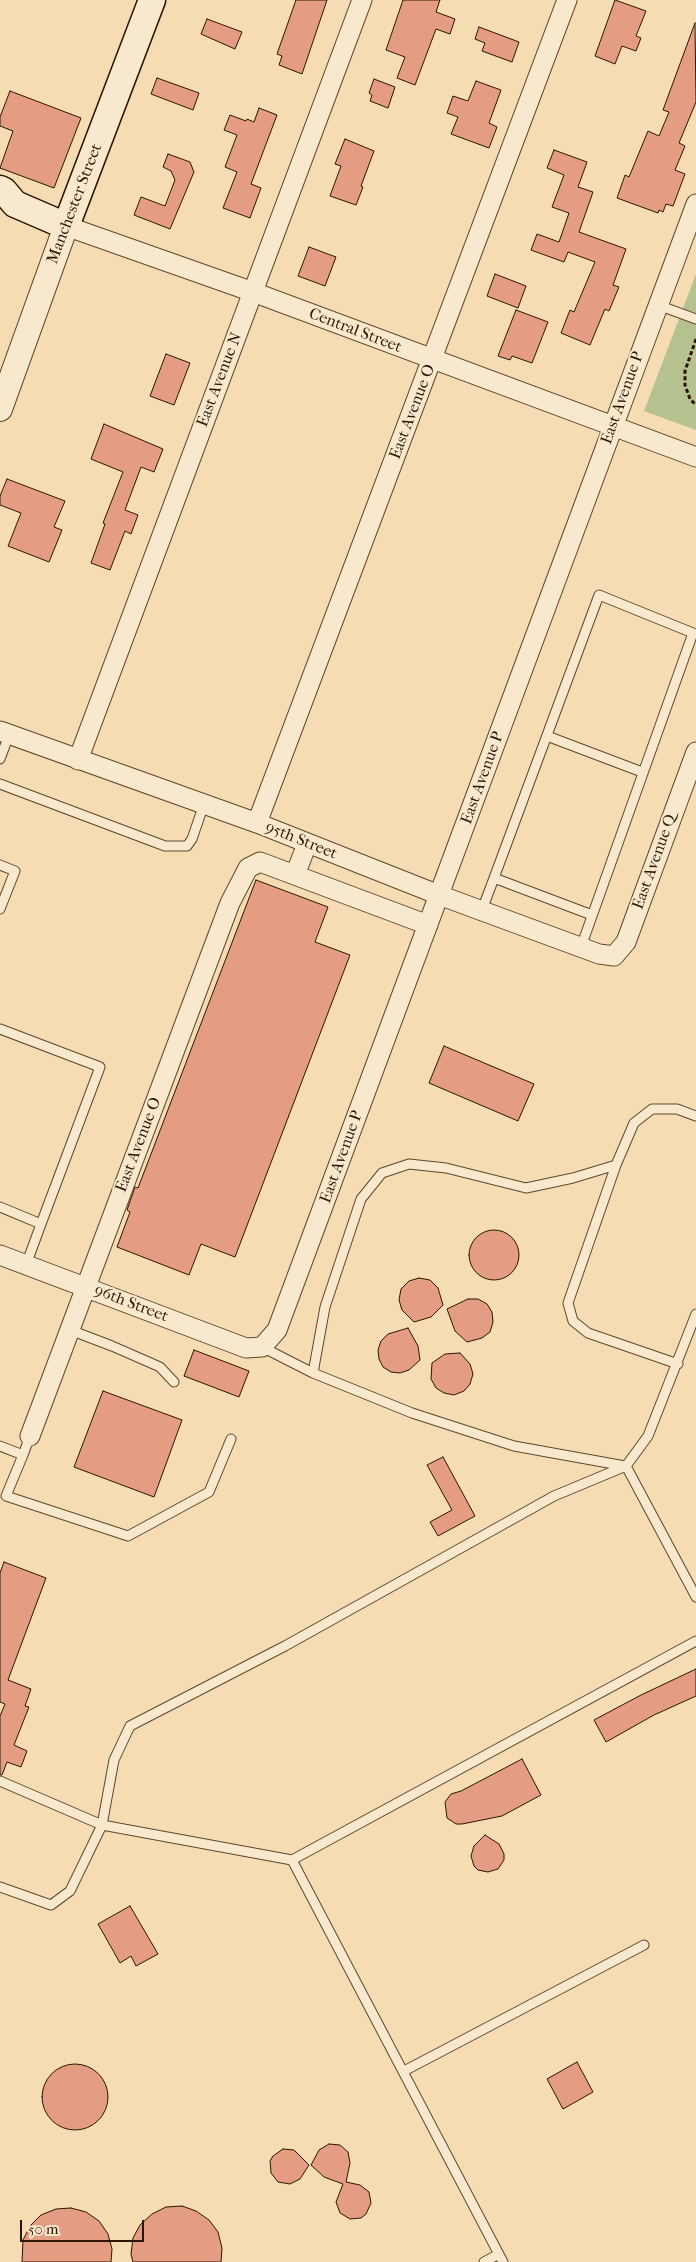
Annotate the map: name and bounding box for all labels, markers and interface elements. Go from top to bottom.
street label: Manchester Street [43,141,107,267]
street label: Central Street [306,305,404,357]
street label: East Avenue N [193,330,247,430]
street label: East Avenue P [597,349,649,447]
street label: East Avenue O [386,362,440,462]
street label: East Avenue P [457,729,509,827]
street label: East Avenue Q [629,812,681,912]
street label: 95th Street [262,818,340,864]
street label: East Avenue O [112,1095,166,1195]
street label: East Avenue P [316,1108,368,1206]
street label: 96th Street [91,1281,171,1327]
scale bar [22,2210,146,2242]
text: 50 m [28,2220,58,2238]

